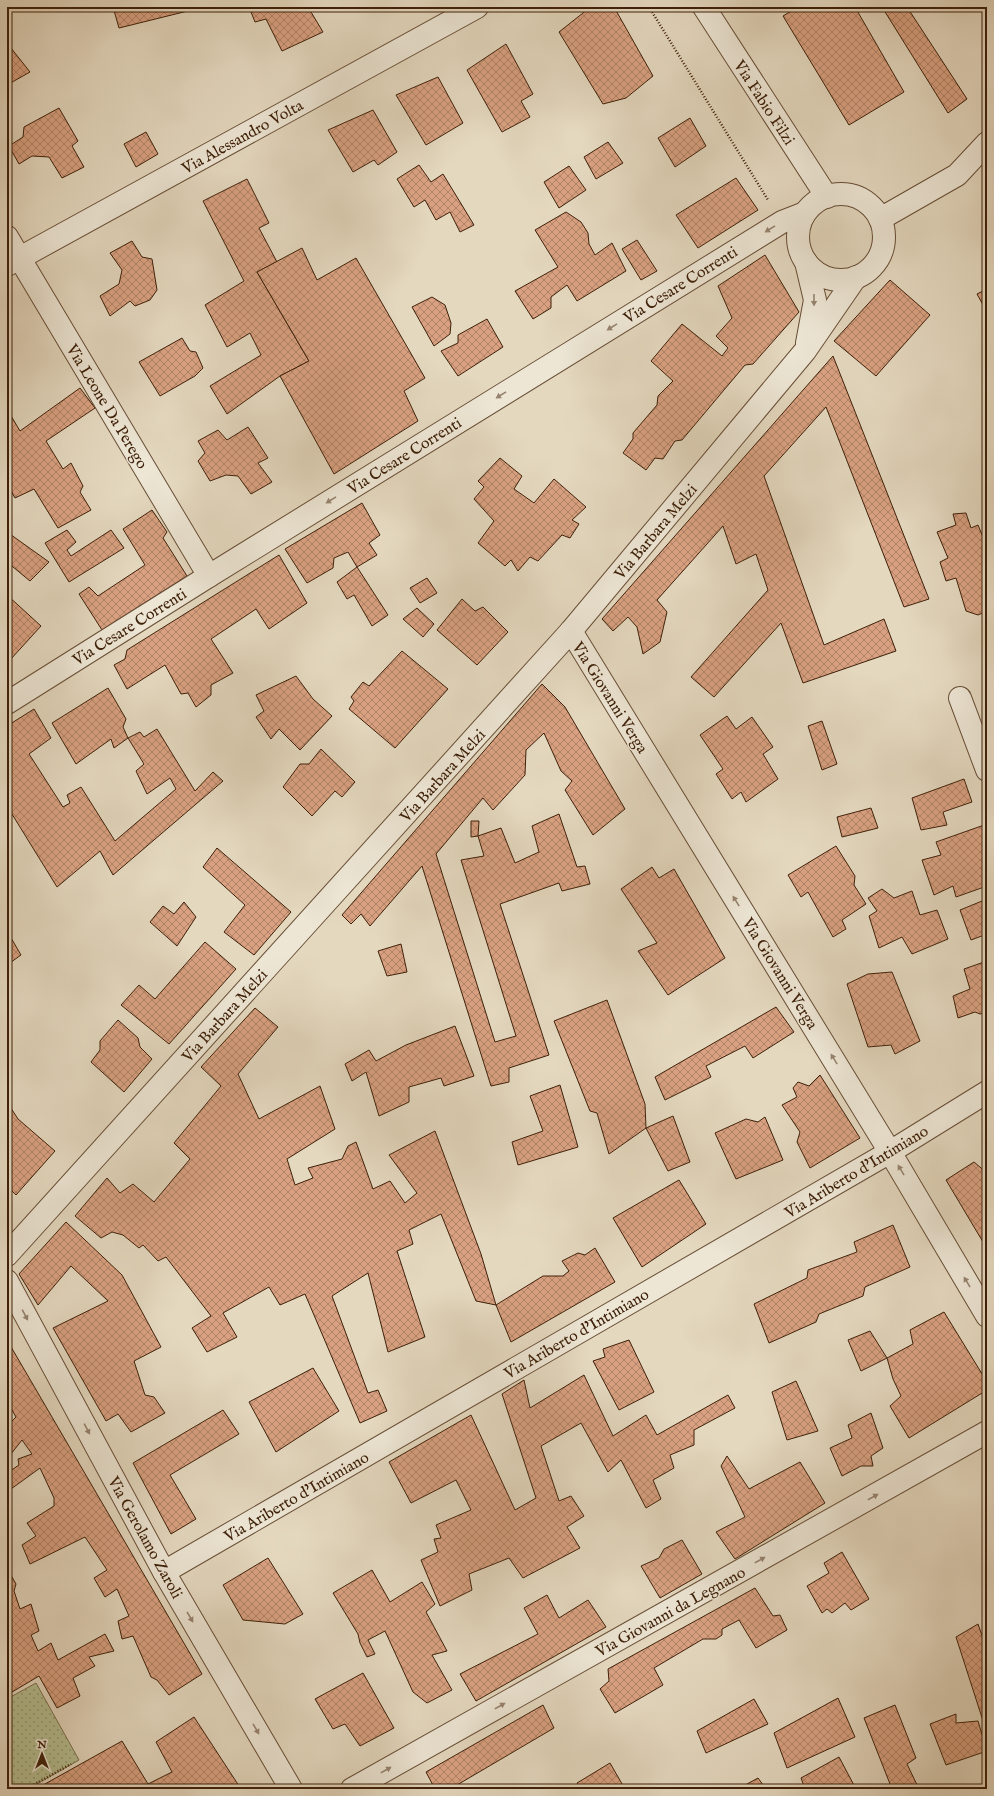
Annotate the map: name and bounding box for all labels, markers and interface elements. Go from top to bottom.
street label: Via Fabio Filzi [728,56,798,149]
street label: Via Alessandro Volta [178,96,307,180]
one-way arrow [764,225,776,232]
street label: Via Cesare Correnti [620,243,742,329]
one-way arrow [811,294,817,307]
one-way arrow [606,323,617,330]
street label: Via Leone Da Perego [61,340,152,473]
one-way arrow [496,391,506,399]
street label: Via Cesare Correnti [344,414,466,500]
street label: Via Barbara Melzi [610,480,702,585]
one-way arrow [326,496,336,504]
street label: Via Cesare Correnti [69,585,191,671]
street label: Via Giovanni Verga [566,638,652,758]
street label: Via Barbara Melzi [396,726,491,828]
one-way arrow [733,895,740,907]
street label: Via Giovanni Verga [736,914,822,1034]
street label: Via Barbara Melzi [178,966,273,1068]
one-way arrow [830,1053,837,1065]
street label: Via Ariberto d'Intimiano [781,1122,933,1224]
one-way arrow [898,1164,905,1176]
one-way arrow [964,1276,971,1288]
street label: Via Ariberto d'Intimiano [500,1285,653,1385]
one-way arrow [22,1309,29,1321]
one-way arrow [84,1424,90,1435]
street label: Via Ariberto d'Intimiano [220,1448,373,1548]
street label: Via Gerolamo Zaroli [102,1473,186,1603]
one-way arrow [867,1493,879,1500]
one-way arrow [754,1557,765,1564]
street label: Via Giovanni da Legnano [592,1563,750,1663]
one-way arrow [187,1611,194,1623]
one-way arrow [494,1703,506,1710]
one-way arrow [253,1723,260,1735]
north arrow [22,1734,62,1774]
text: N [36,1738,47,1752]
one-way arrow [381,1766,392,1773]

